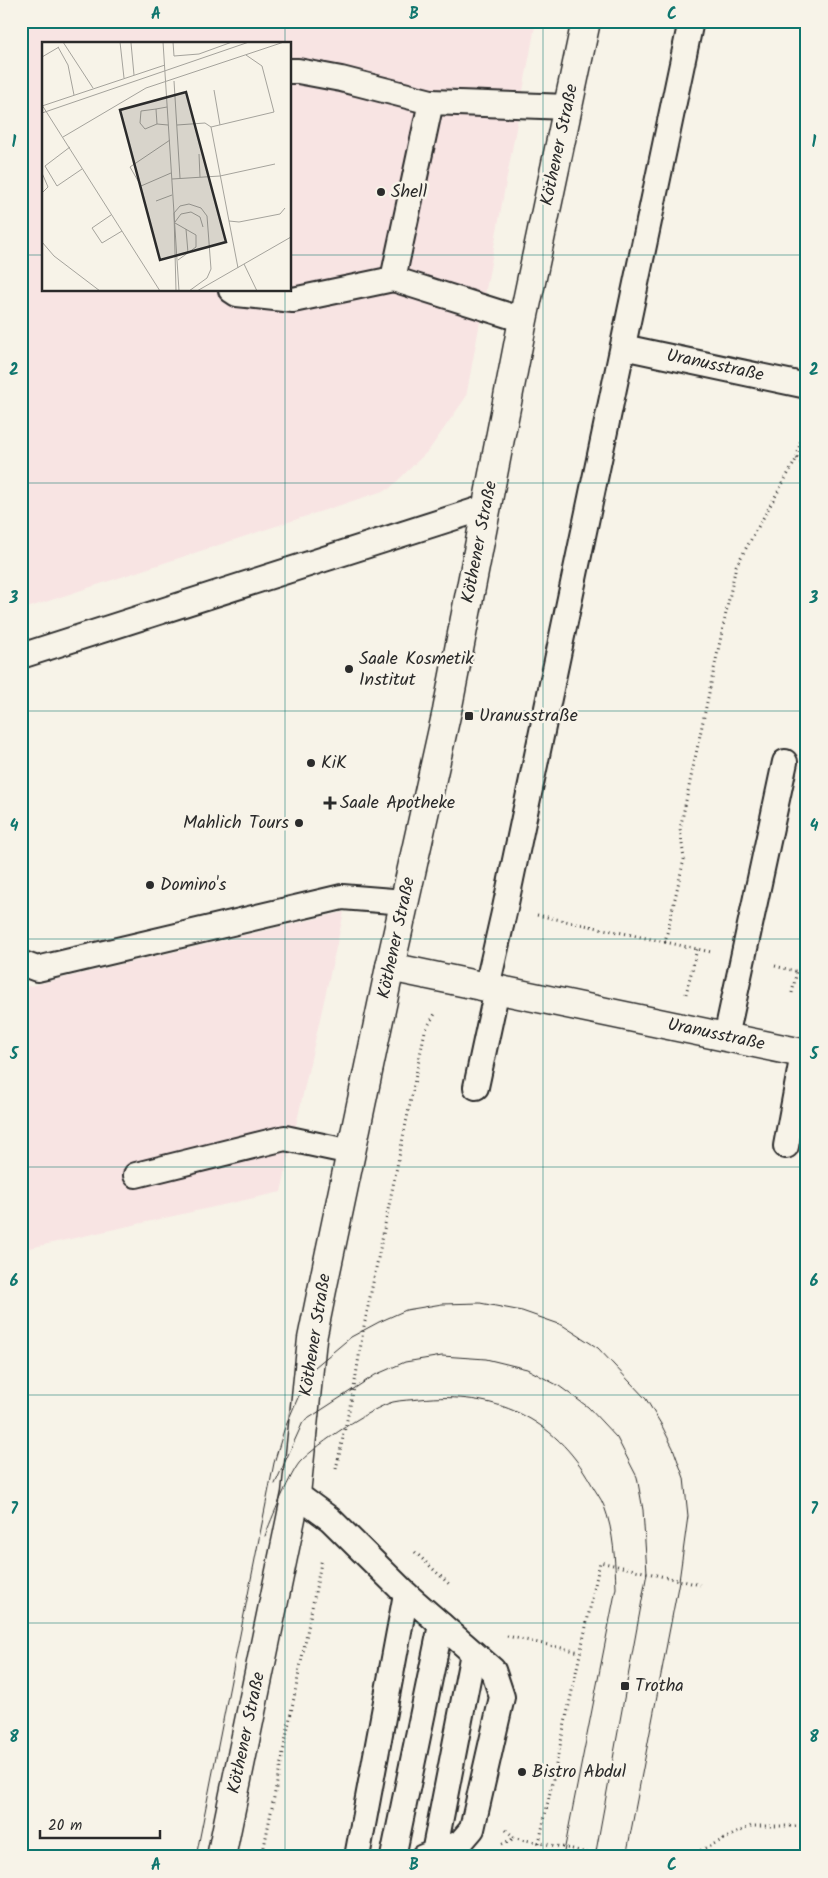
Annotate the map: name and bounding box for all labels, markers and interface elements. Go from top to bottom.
text: A [151,2,161,27]
text: B [409,2,419,27]
text: C [667,2,677,27]
inset map [42,42,291,291]
street label: Köthener Straße [533,81,587,209]
text: 1 [12,130,17,155]
text: 1 [812,130,817,155]
place label: Shell [391,178,428,207]
marker: Shell [375,186,387,198]
street label: Uranusstraße [664,342,766,390]
text: 2 [9,358,19,383]
text: 2 [809,358,819,383]
street label: Köthener Straße [454,478,506,606]
text: 3 [9,586,19,611]
text: 3 [809,586,819,611]
place label: Saale Kosmetik Institut [359,645,474,695]
marker: Saale Kosmetik Institut [343,663,355,675]
place label: Uranusstraße [479,702,578,731]
marker: Uranusstraße [463,710,475,722]
place label: KiK [321,749,347,778]
marker: KiK [305,757,317,769]
place label: Saale Apotheke [340,789,455,818]
marker: Saale Apotheke [324,797,336,809]
place label: Mahlich Tours [183,809,289,838]
text: 4 [10,814,19,839]
text: 4 [810,814,819,839]
marker: Mahlich Tours [293,817,305,829]
place label: Domino's [160,871,227,900]
street label: Köthener Straße [370,874,424,1002]
marker: Domino's [144,879,156,891]
street label: Uranusstraße [665,1011,767,1059]
text: 5 [9,1042,20,1067]
text: 5 [809,1042,820,1067]
text: 6 [10,1269,19,1294]
text: 6 [810,1269,819,1294]
street label: Köthener Straße [292,1272,340,1398]
text: 7 [10,1497,18,1522]
text: 7 [810,1497,818,1522]
street label: Köthener Straße [220,1669,274,1797]
place label: Trotha [635,1672,684,1701]
marker: Trotha [619,1680,631,1692]
text: 8 [9,1725,19,1750]
text: 8 [809,1725,819,1750]
place label: Bistro Abdul [532,1758,627,1787]
marker: Bistro Abdul [516,1766,528,1778]
scale bar [40,1808,160,1840]
text: 20 m [48,1814,82,1838]
text: A [151,1853,161,1878]
text: B [409,1853,419,1878]
text: C [667,1853,677,1878]

